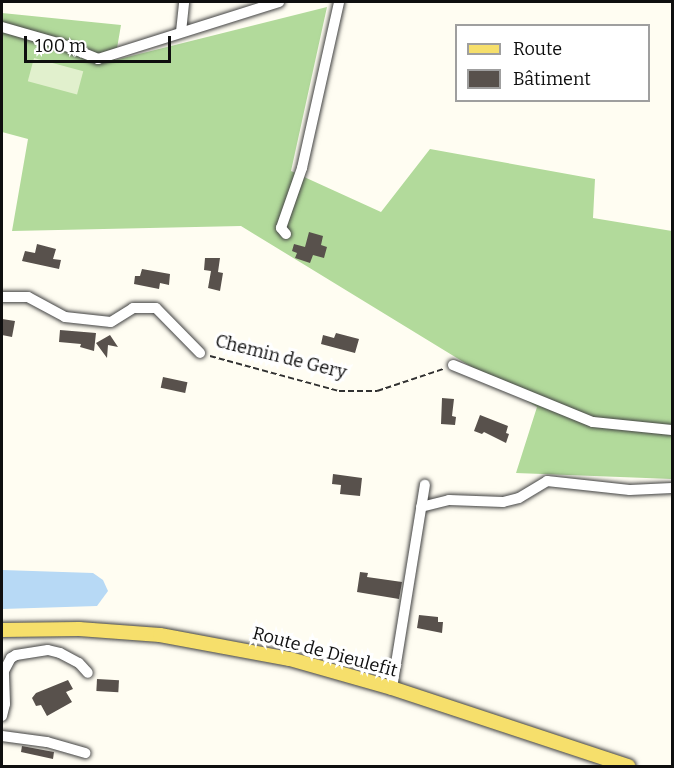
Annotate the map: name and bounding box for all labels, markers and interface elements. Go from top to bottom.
scale bar [27,24,174,62]
legend [455,24,650,102]
text: 100 m [35,35,86,57]
text: Route [513,38,562,60]
text: Bâtiment [513,68,591,90]
street label: Chemin de Gery [213,330,349,384]
street label: Route de Dieulefit [250,622,400,682]

